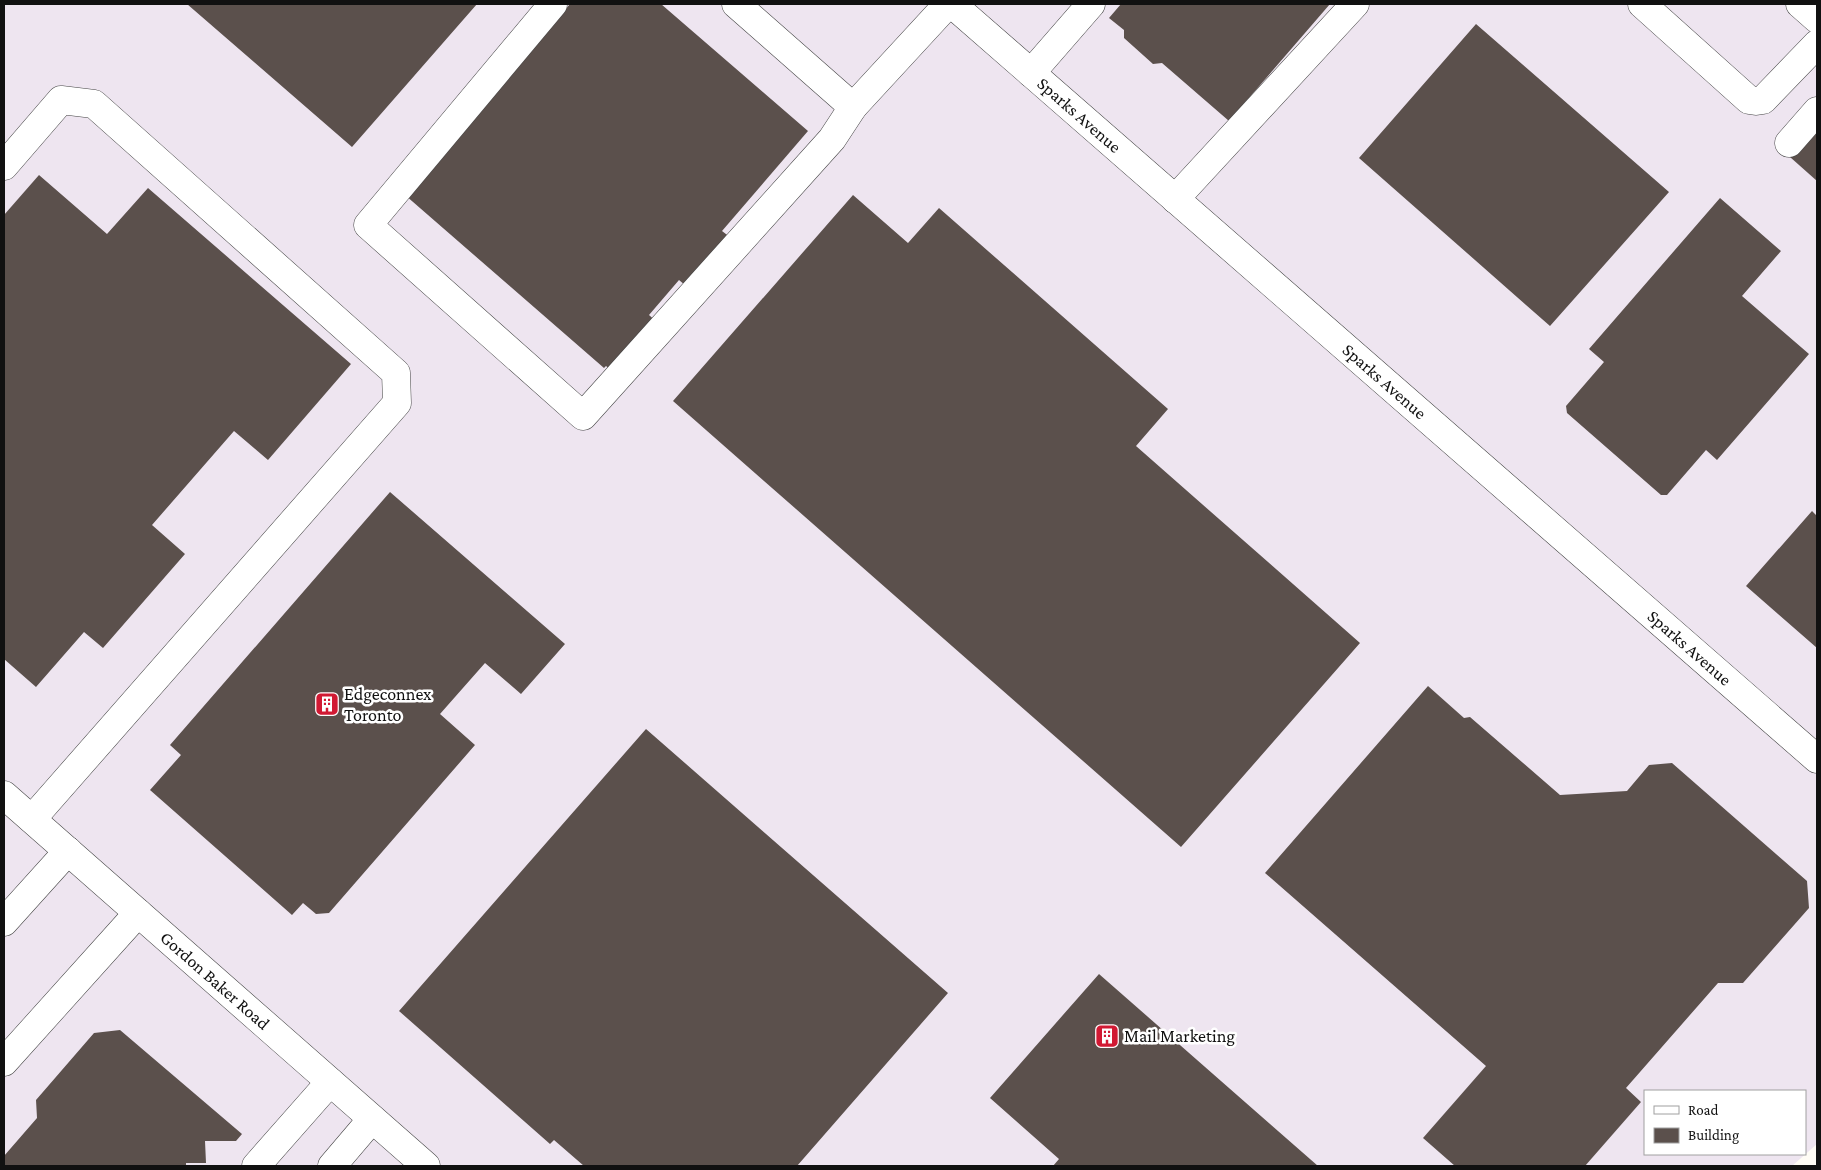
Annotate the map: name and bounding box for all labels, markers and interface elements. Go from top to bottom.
street label: Sparks Avenue [1033,73,1125,157]
street label: Sparks Avenue [1338,340,1430,423]
street label: Sparks Avenue [1644,606,1736,690]
place label: Edgeconnex Toronto [344,684,432,725]
building icon: Edgeconnex Toronto [314,691,340,717]
street label: Gordon Baker Road [156,927,274,1034]
building icon: Mail Marketing [1094,1023,1120,1049]
place label: Mail Marketing [1124,1026,1235,1046]
legend [1644,1090,1806,1155]
text: Road [1688,1102,1719,1118]
text: Building [1688,1127,1739,1144]

